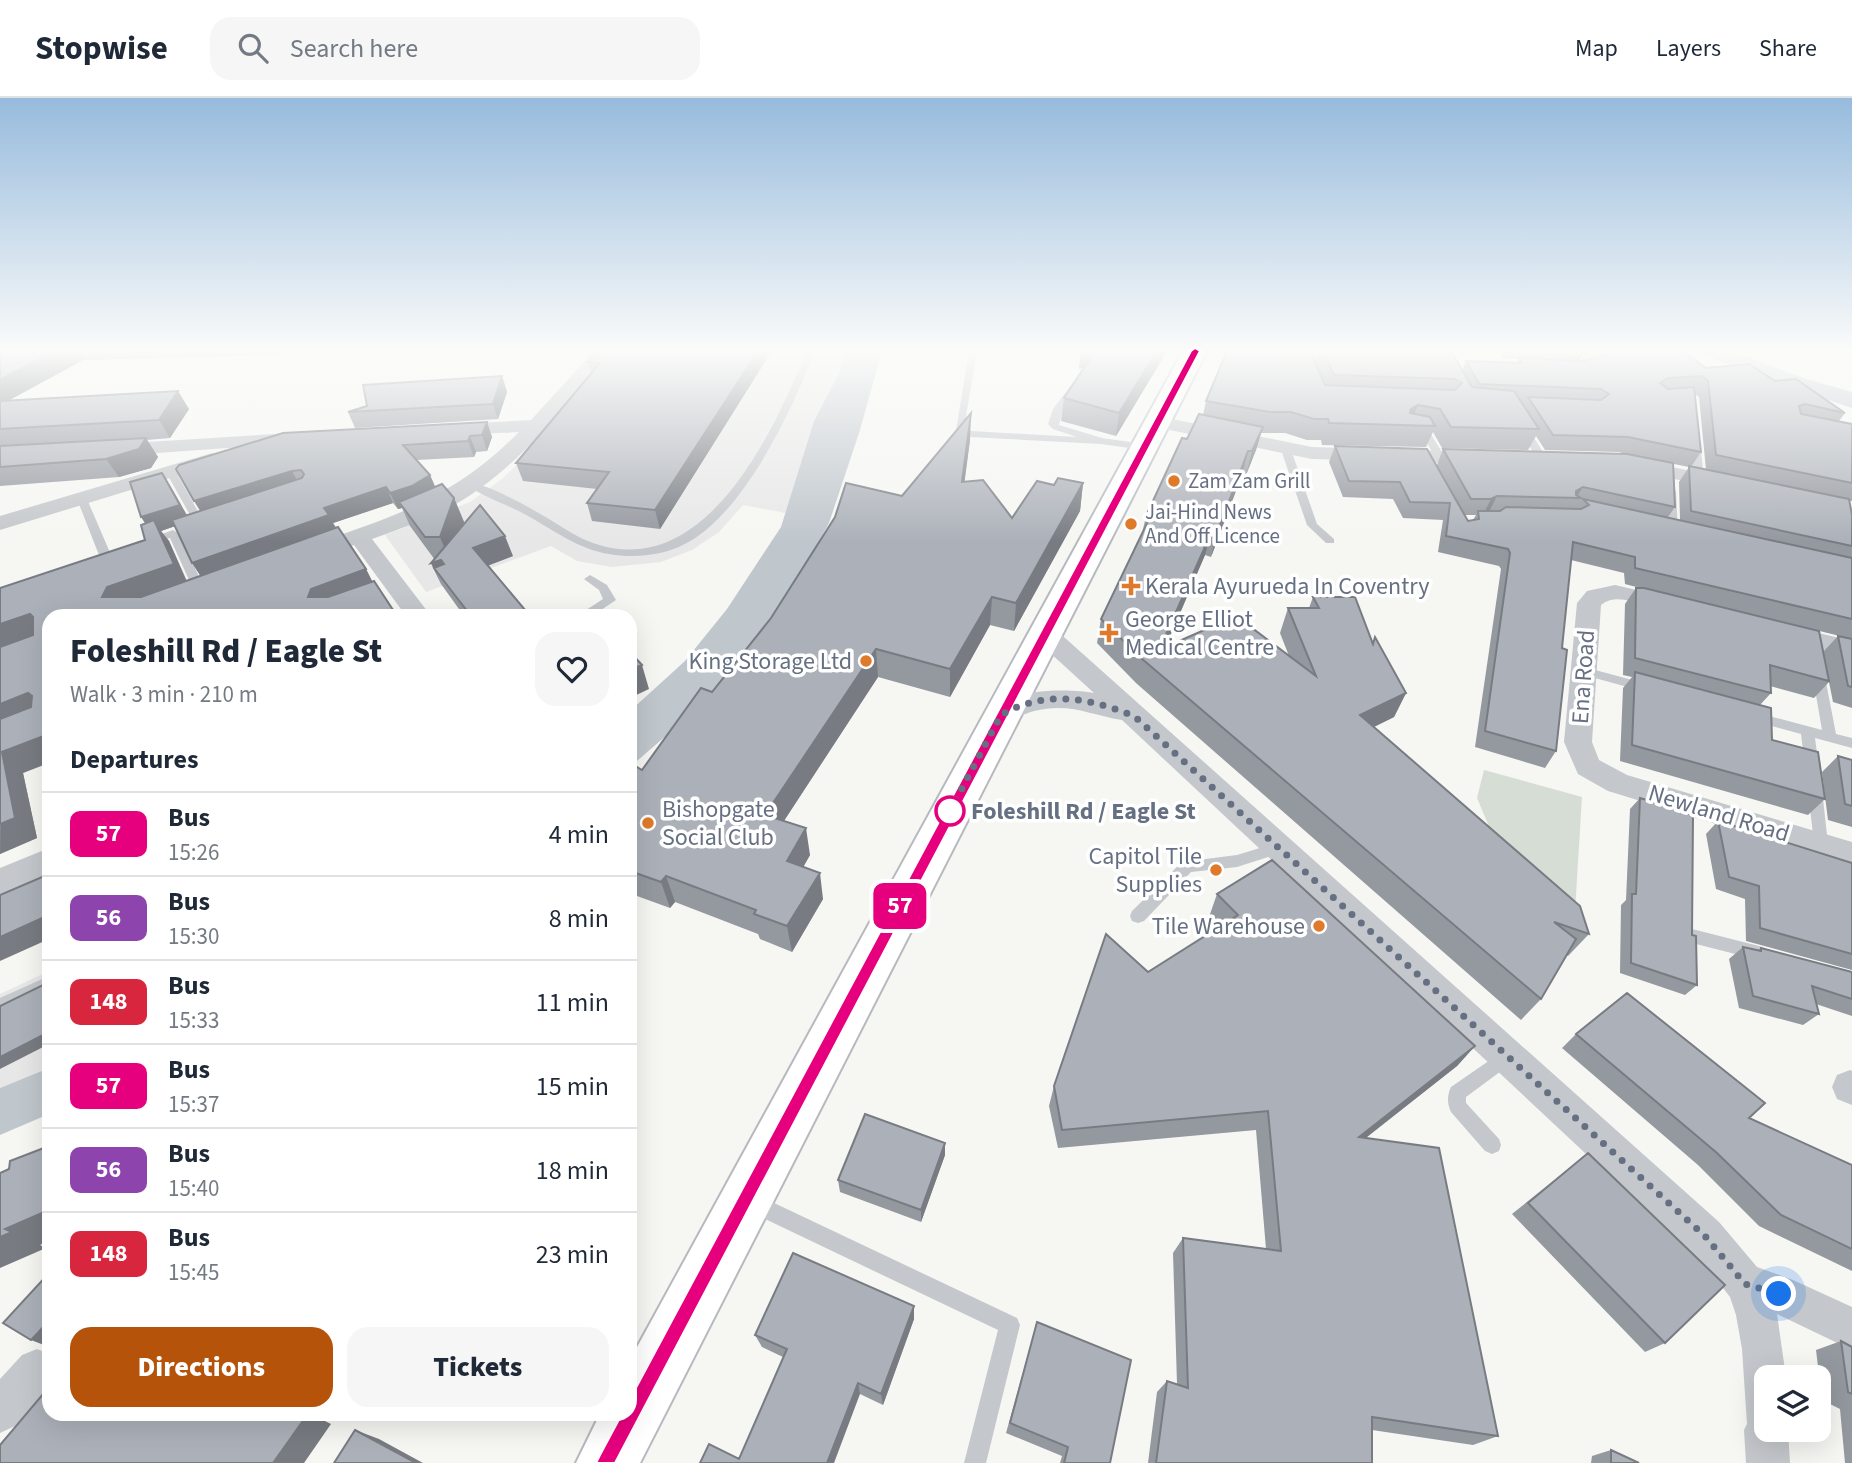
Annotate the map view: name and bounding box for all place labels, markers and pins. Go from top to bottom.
place label: Zam Zam Grill [1188,466,1310,496]
marker: Zam Zam Grill [1166,473,1182,489]
place label: Jai-Hind News And Off Licence [1145,497,1280,551]
marker: Jai-Hind News And Off Licence [1123,516,1139,532]
place label: Kerala Ayurueda In Coventry [1145,569,1429,604]
marker: Kerala Ayurueda In Coventry [1123,578,1139,594]
place label: George Elliot Medical Centre [1125,602,1274,665]
marker: George Elliot Medical Centre [1099,623,1119,643]
place label: King Storage Ltd [689,644,852,679]
marker: King Storage Ltd [858,653,874,669]
place label: Bishopgate Social Club [662,792,775,855]
place label: Foleshill Rd / Eagle St [971,794,1196,829]
marker: Foleshill Rd / Eagle St [935,796,965,826]
marker: Bishopgate Social Club [640,815,656,831]
place label: Capitol Tile Supplies [1088,839,1202,902]
marker: Capitol Tile Supplies [1208,862,1224,878]
place label: Tile Warehouse [1152,909,1305,944]
marker: Tile Warehouse [1311,918,1327,934]

